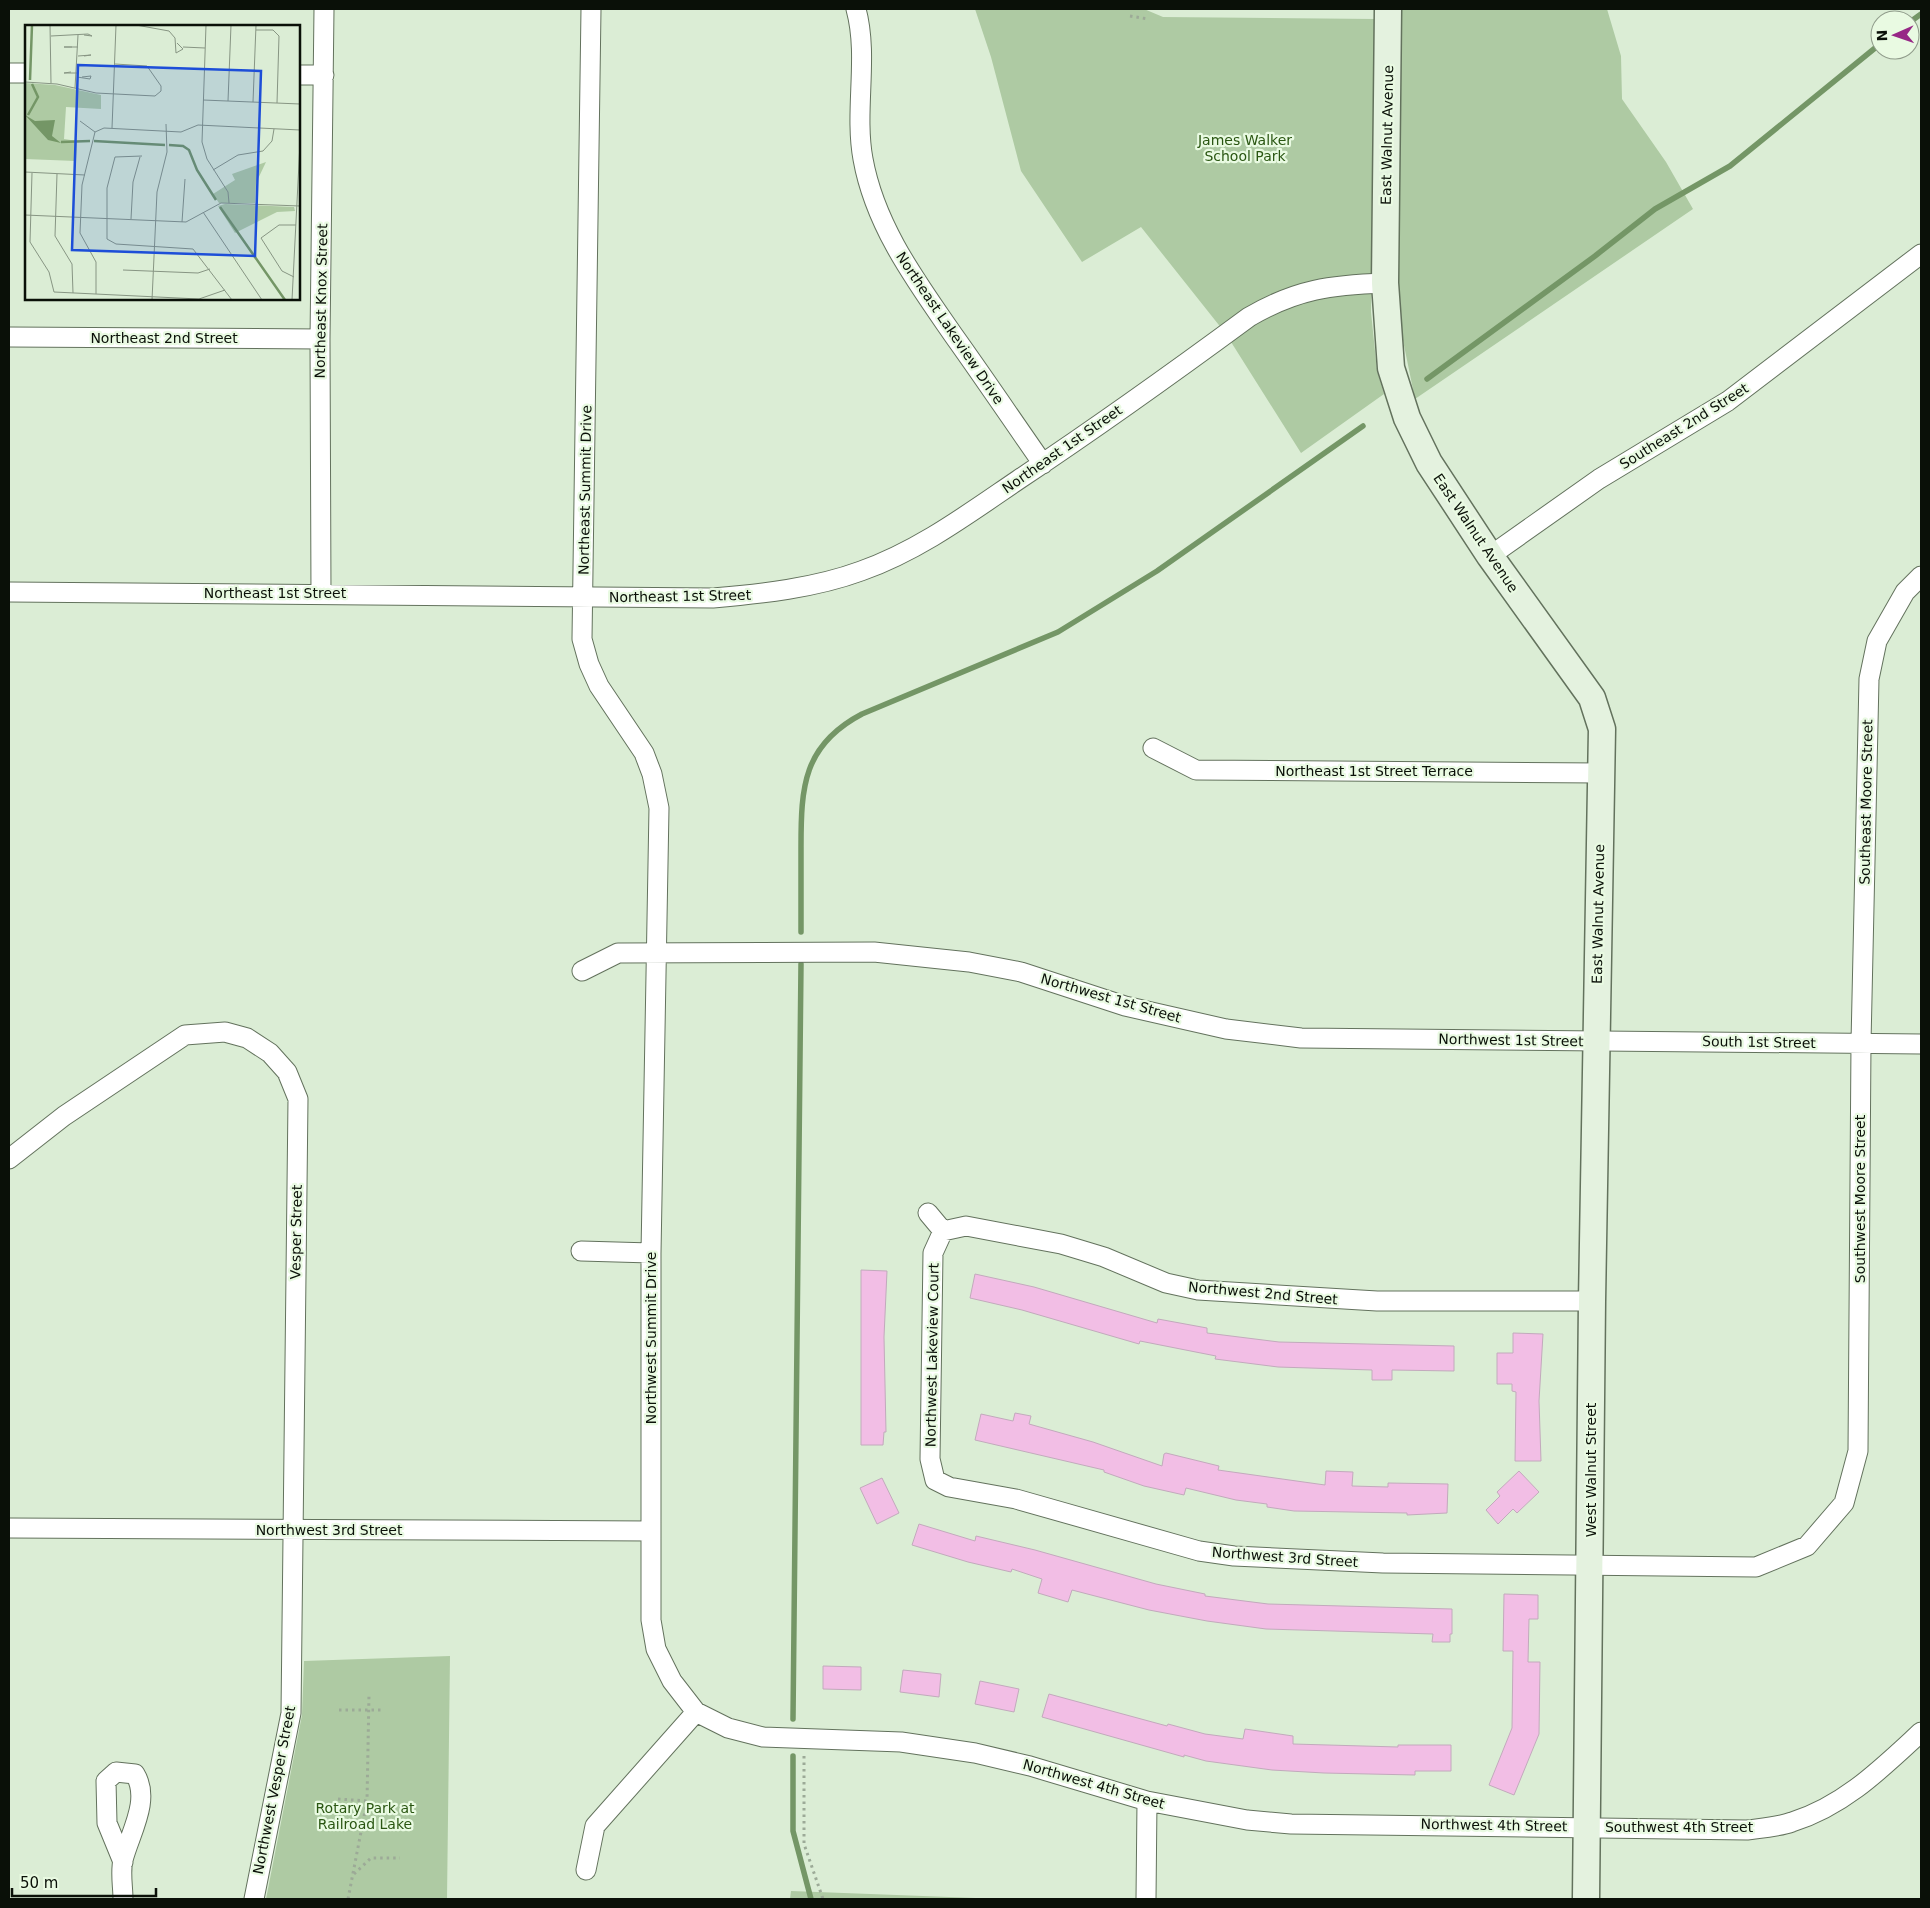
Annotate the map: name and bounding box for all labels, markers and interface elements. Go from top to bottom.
north arrow [1870,10,1920,60]
inset map [25,25,300,300]
text: N [1874,29,1890,42]
street label: East Walnut Avenue [1378,65,1396,205]
park label: James Walker School Park [1197,132,1292,164]
street label: Northeast Knox Street [312,223,330,379]
street label: Northeast Lakeview Drive [893,249,1007,407]
street label: Northeast 2nd Street [90,330,238,346]
street label: Southeast 2nd Street [1617,380,1752,472]
street label: Northeast 1st Street [999,401,1125,496]
street label: Northeast Summit Drive [576,405,594,575]
street label: East Walnut Avenue [1430,471,1522,595]
street label: Northeast 1st Street [204,585,347,601]
street label: Northeast 1st Street [609,587,752,605]
street label: Southeast Moore Street [1857,719,1875,885]
street label: Northeast 1st Street Terrace [1275,763,1473,779]
street label: East Walnut Avenue [1589,844,1607,984]
street label: Northwest 1st Street [1039,970,1183,1026]
street label: Northwest 1st Street [1438,1031,1584,1049]
street label: South 1st Street [1702,1033,1817,1051]
street label: Southwest Moore Street [1852,1114,1868,1283]
street label: Vesper Street [287,1184,305,1279]
street label: Northwest Summit Drive [643,1252,659,1424]
street label: Northwest Lakeview Court [922,1262,942,1447]
street label: Northwest 2nd Street [1188,1278,1339,1308]
street label: West Walnut Street [1583,1402,1599,1537]
street label: Northwest 3rd Street [256,1522,403,1538]
street label: Northwest 3rd Street [1211,1544,1359,1570]
street label: Northwest Vesper Street [250,1704,298,1876]
street label: Northwest 4th Street [1021,1756,1167,1812]
park label: Rotary Park at Railroad Lake [316,1800,415,1832]
street label: Northwest 4th Street [1421,1816,1568,1834]
street label: Southwest 4th Street [1605,1819,1754,1835]
scale bar [12,1866,156,1898]
text: 50 m [20,1874,58,1892]

